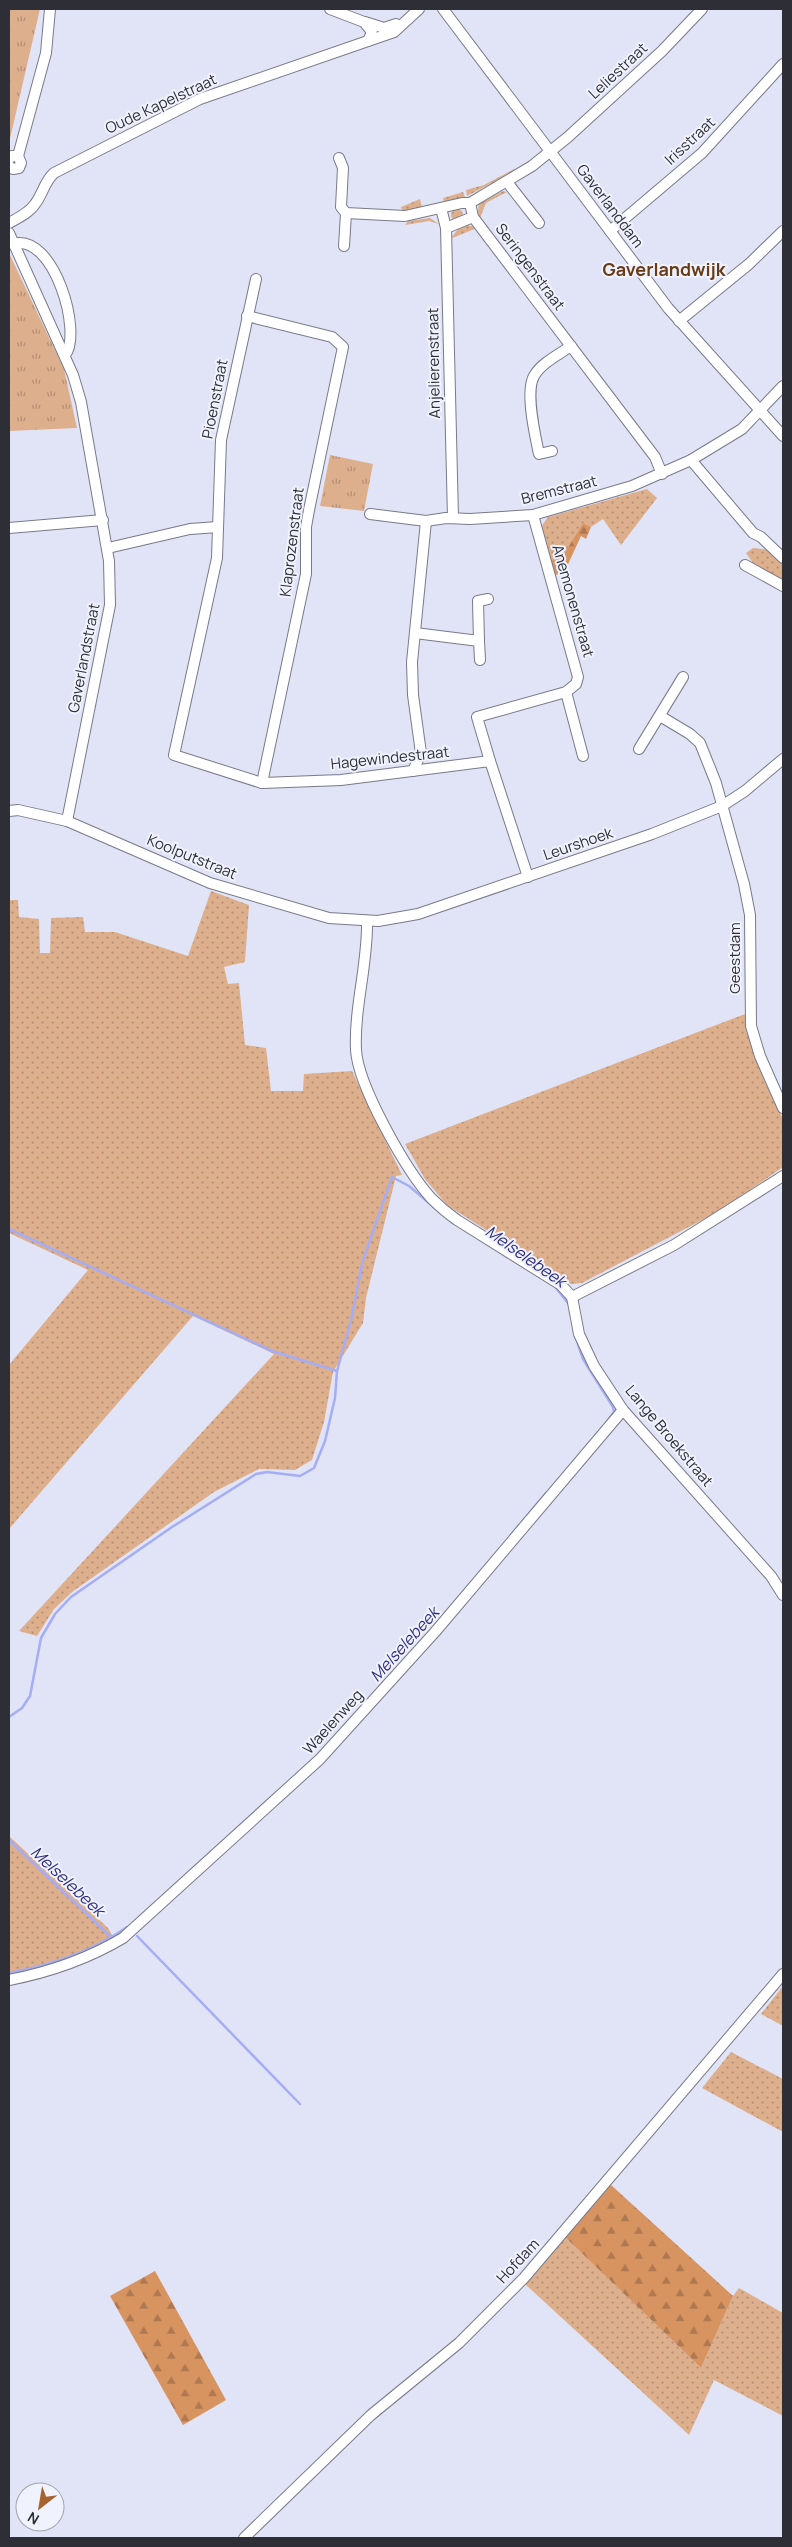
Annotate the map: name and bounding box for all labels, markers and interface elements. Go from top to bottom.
street label: Leliestraat [583,38,652,103]
street label: Oude Kapelstraat [102,69,220,139]
street label: Irisstraat [660,112,719,169]
street label: Gaverlanddam [572,160,649,252]
street label: Seringenstraat [491,219,570,314]
district label: Gaverlandwijk [603,257,727,281]
street label: Anjelierenstraat [422,307,445,419]
street label: Pioenstraat [197,357,233,440]
street label: Bremstraat [519,470,599,509]
street label: Klaprozenstraat [274,486,309,598]
street label: Anemonenstraat [547,542,600,660]
street label: Gaverlandstraat [63,601,104,715]
street label: Hagewindestraat [330,741,450,774]
street label: Leurshoek [540,822,616,865]
street label: Koolputstraat [144,829,240,884]
street label: Geestdam [724,922,745,994]
water label: Melselebeek [481,1220,572,1293]
street label: Lange Broekstraat [621,1380,718,1491]
water label: Melselebeek [365,1600,445,1686]
street label: Waelenweg [298,1685,367,1759]
water label: Melselebeek [26,1841,111,1922]
street label: Hofdam [492,2234,544,2288]
north arrow [15,2482,65,2532]
text: N [24,2508,42,2529]

